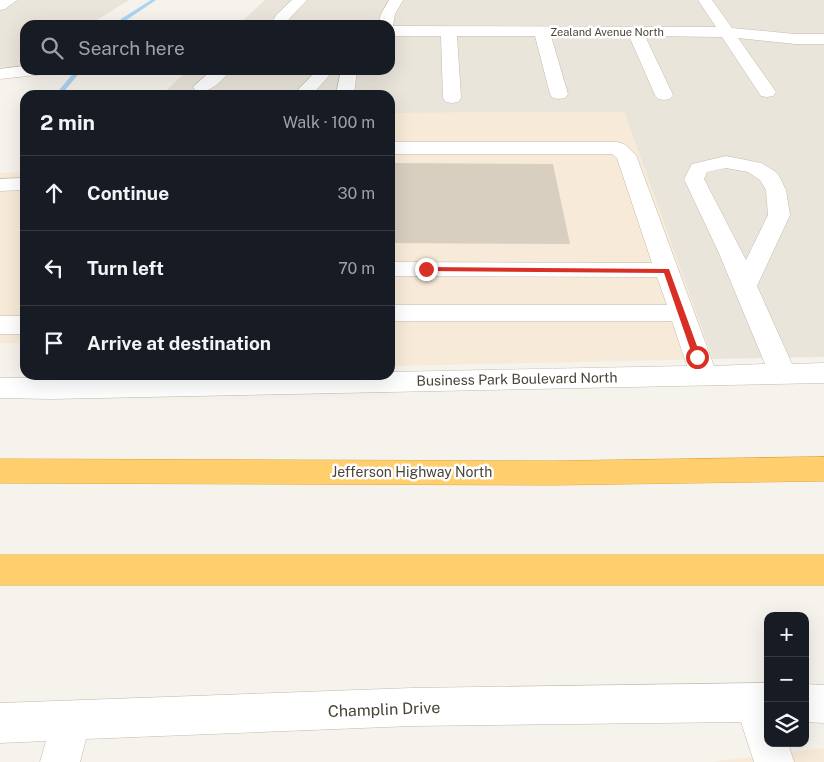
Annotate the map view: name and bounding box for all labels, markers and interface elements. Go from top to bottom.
search box [20,20,395,75]
street label: Zealand Avenue North [550,26,664,38]
icon: search [38,34,66,62]
text: Search here [78,37,185,59]
text: 2 min [40,110,95,135]
text: Walk · 100 m [283,113,375,132]
icon: ahead [40,179,68,207]
text: Continue [87,182,169,204]
text: 30 m [338,184,375,203]
icon: left [40,254,68,282]
text: Turn left [87,257,164,279]
route end [415,258,438,281]
text: 70 m [338,259,375,278]
icon: arrive [40,329,68,357]
text: Arrive at destination [87,332,271,354]
route start [686,346,709,369]
street label: Business Park Boulevard North [416,369,618,389]
street label: Jefferson Highway North [332,464,492,480]
map controls [764,612,809,747]
button: + [764,612,809,657]
button: − [764,657,809,702]
street label: Champlin Drive [327,698,441,721]
button: layers [764,702,809,747]

